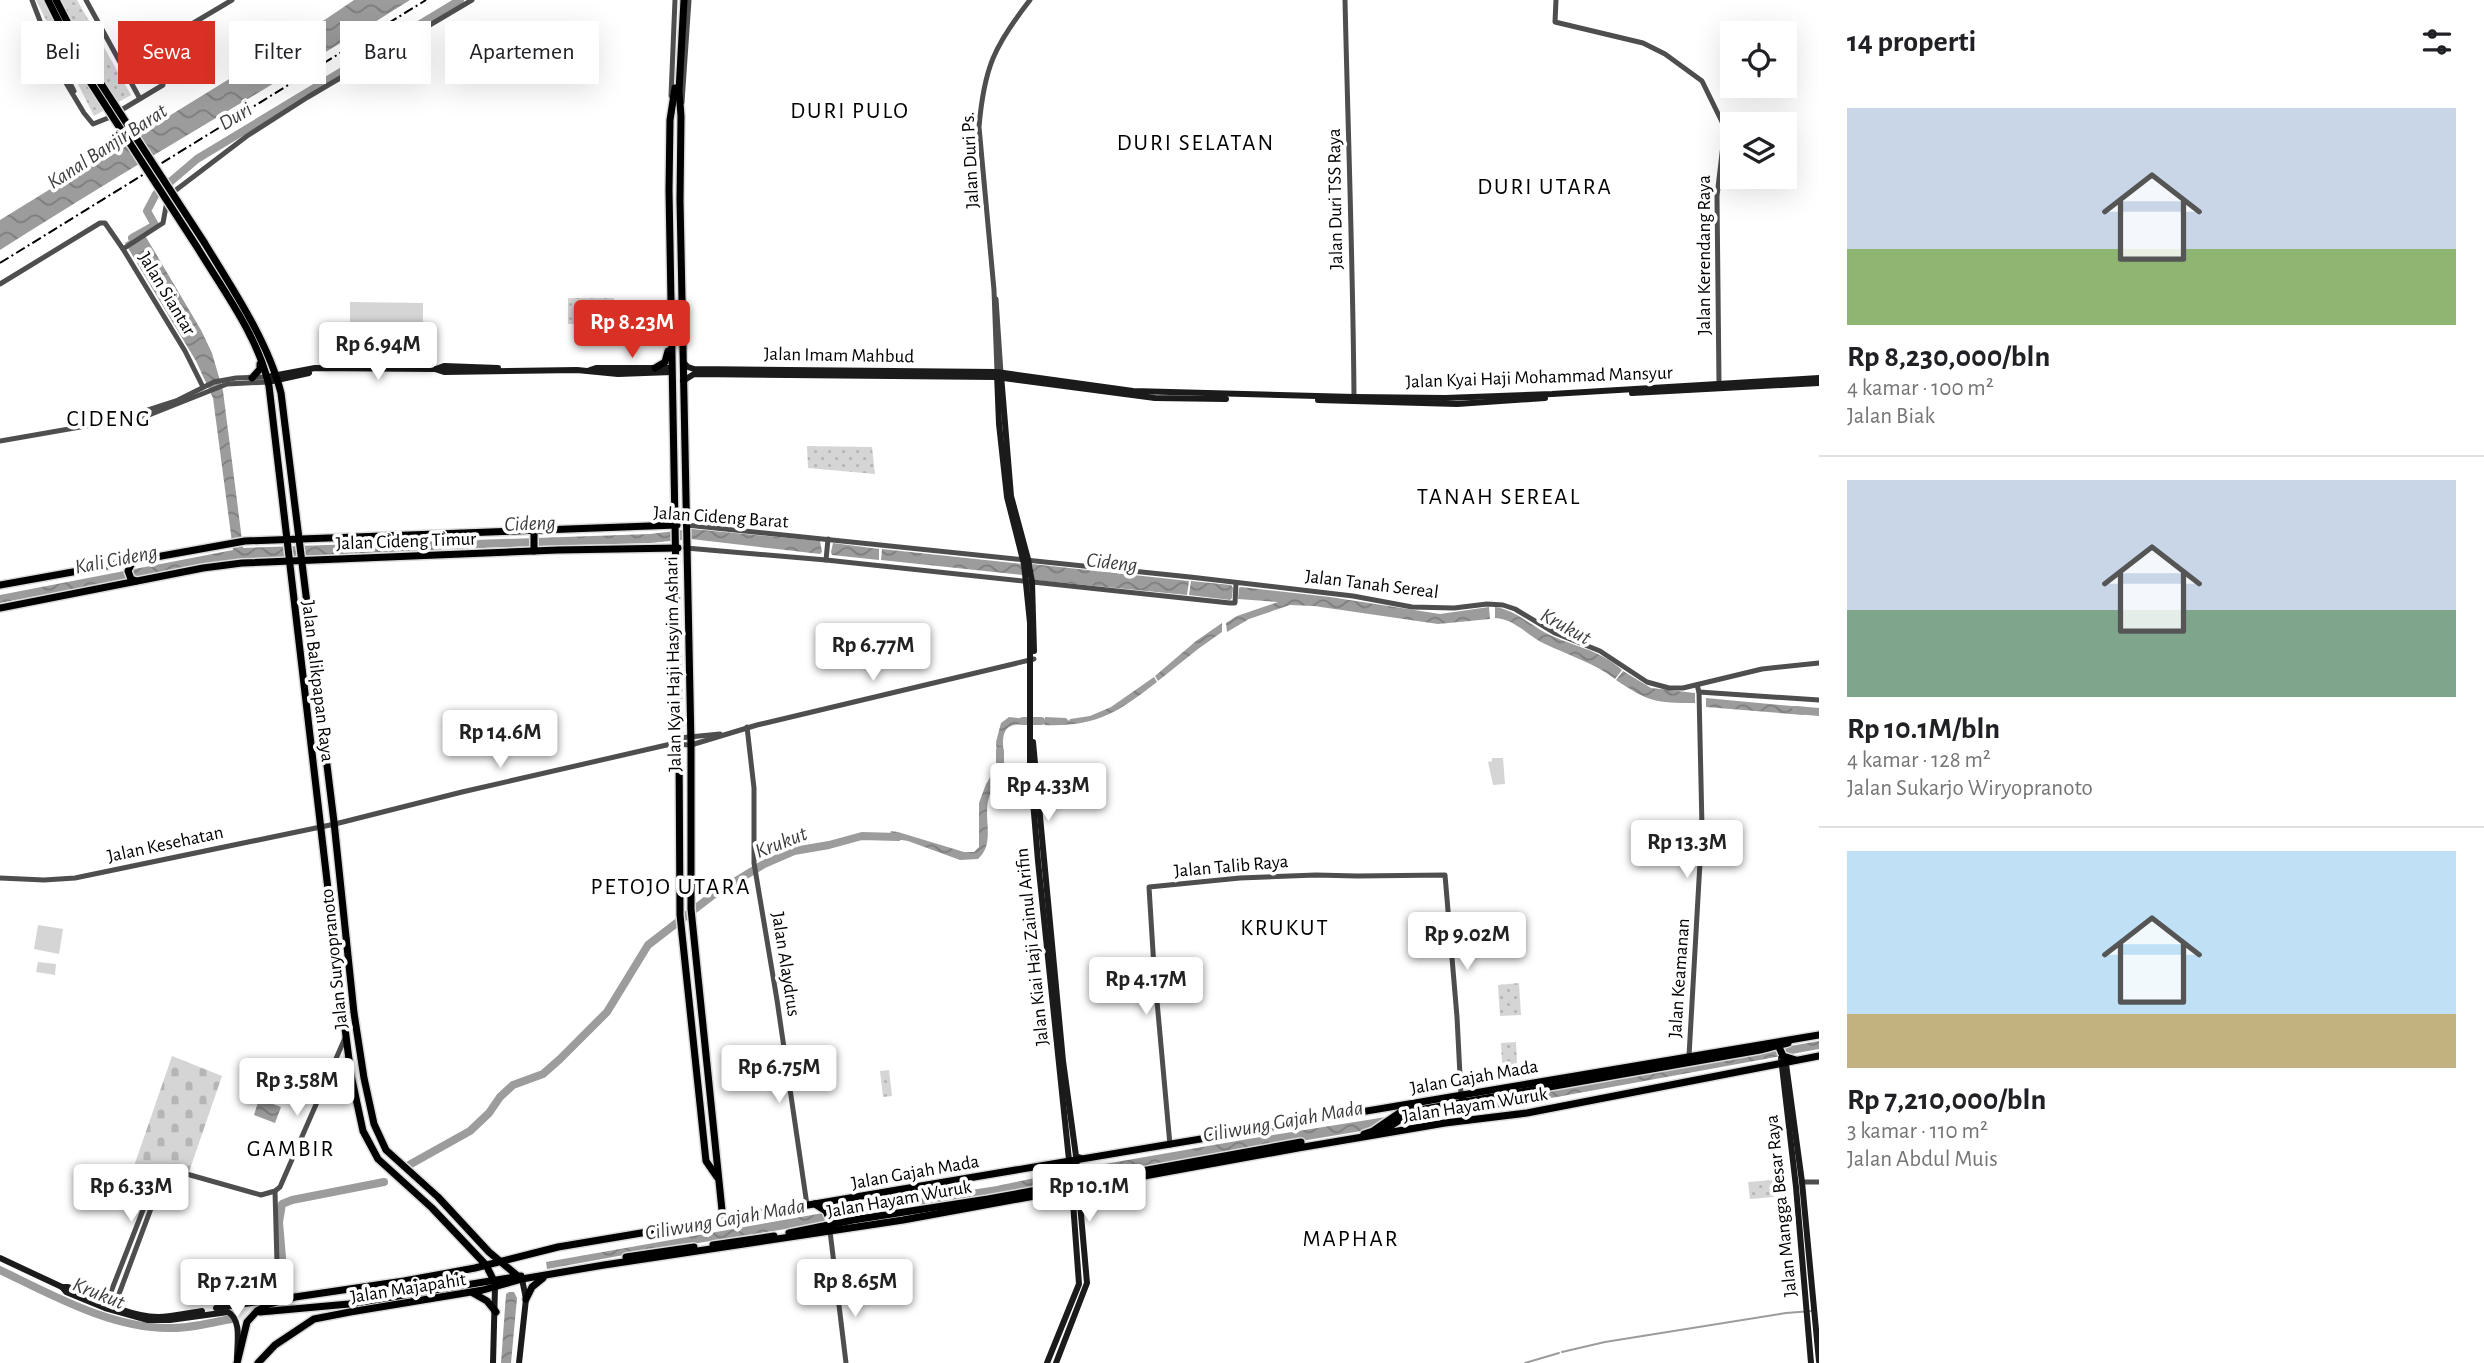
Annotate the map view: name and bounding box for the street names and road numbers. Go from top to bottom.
street label: Jalan Duri Ps. [958,111,983,209]
street label: Jalan Duri TSS Raya [1325,128,1346,270]
street label: Jalan Kerendang Raya [1695,175,1714,335]
street label: Jalan Siantar [135,249,199,339]
street label: Jalan Imam Mahbud [764,345,914,366]
street label: Jalan Kyai Haji Mohammad Mansyur [1405,363,1673,392]
street label: Jalan Cideng Barat [653,503,789,532]
street label: Jalan Cideng Timur [335,530,477,553]
street label: Jalan Kyai Haji Hasyim Ashari [662,556,685,772]
street label: Jalan Tanah Sereal [1304,567,1440,602]
street label: Jalan Balikpapan Raya [298,599,337,763]
street label: Jalan Kesehatan [106,823,225,866]
street label: Jalan Kiai Haji Zainul Arifin [1013,847,1052,1047]
street label: Jalan Talib Raya [1173,852,1289,881]
street label: Jalan Suryopranoto [318,888,351,1030]
street label: Jalan Alaydrus [768,911,803,1018]
street label: Jalan Keamanan [1666,918,1693,1039]
street label: Jalan Gajah Mada [1409,1057,1540,1098]
street label: Jalan Hayam Wuruk [1401,1085,1549,1126]
street label: Jalan Mangga Besar Raya [1762,1114,1800,1298]
street label: Jalan Gajah Mada [850,1152,981,1193]
street label: Jalan Hayam Wuruk [826,1177,973,1222]
street label: Jalan Majapahit [349,1270,467,1307]

